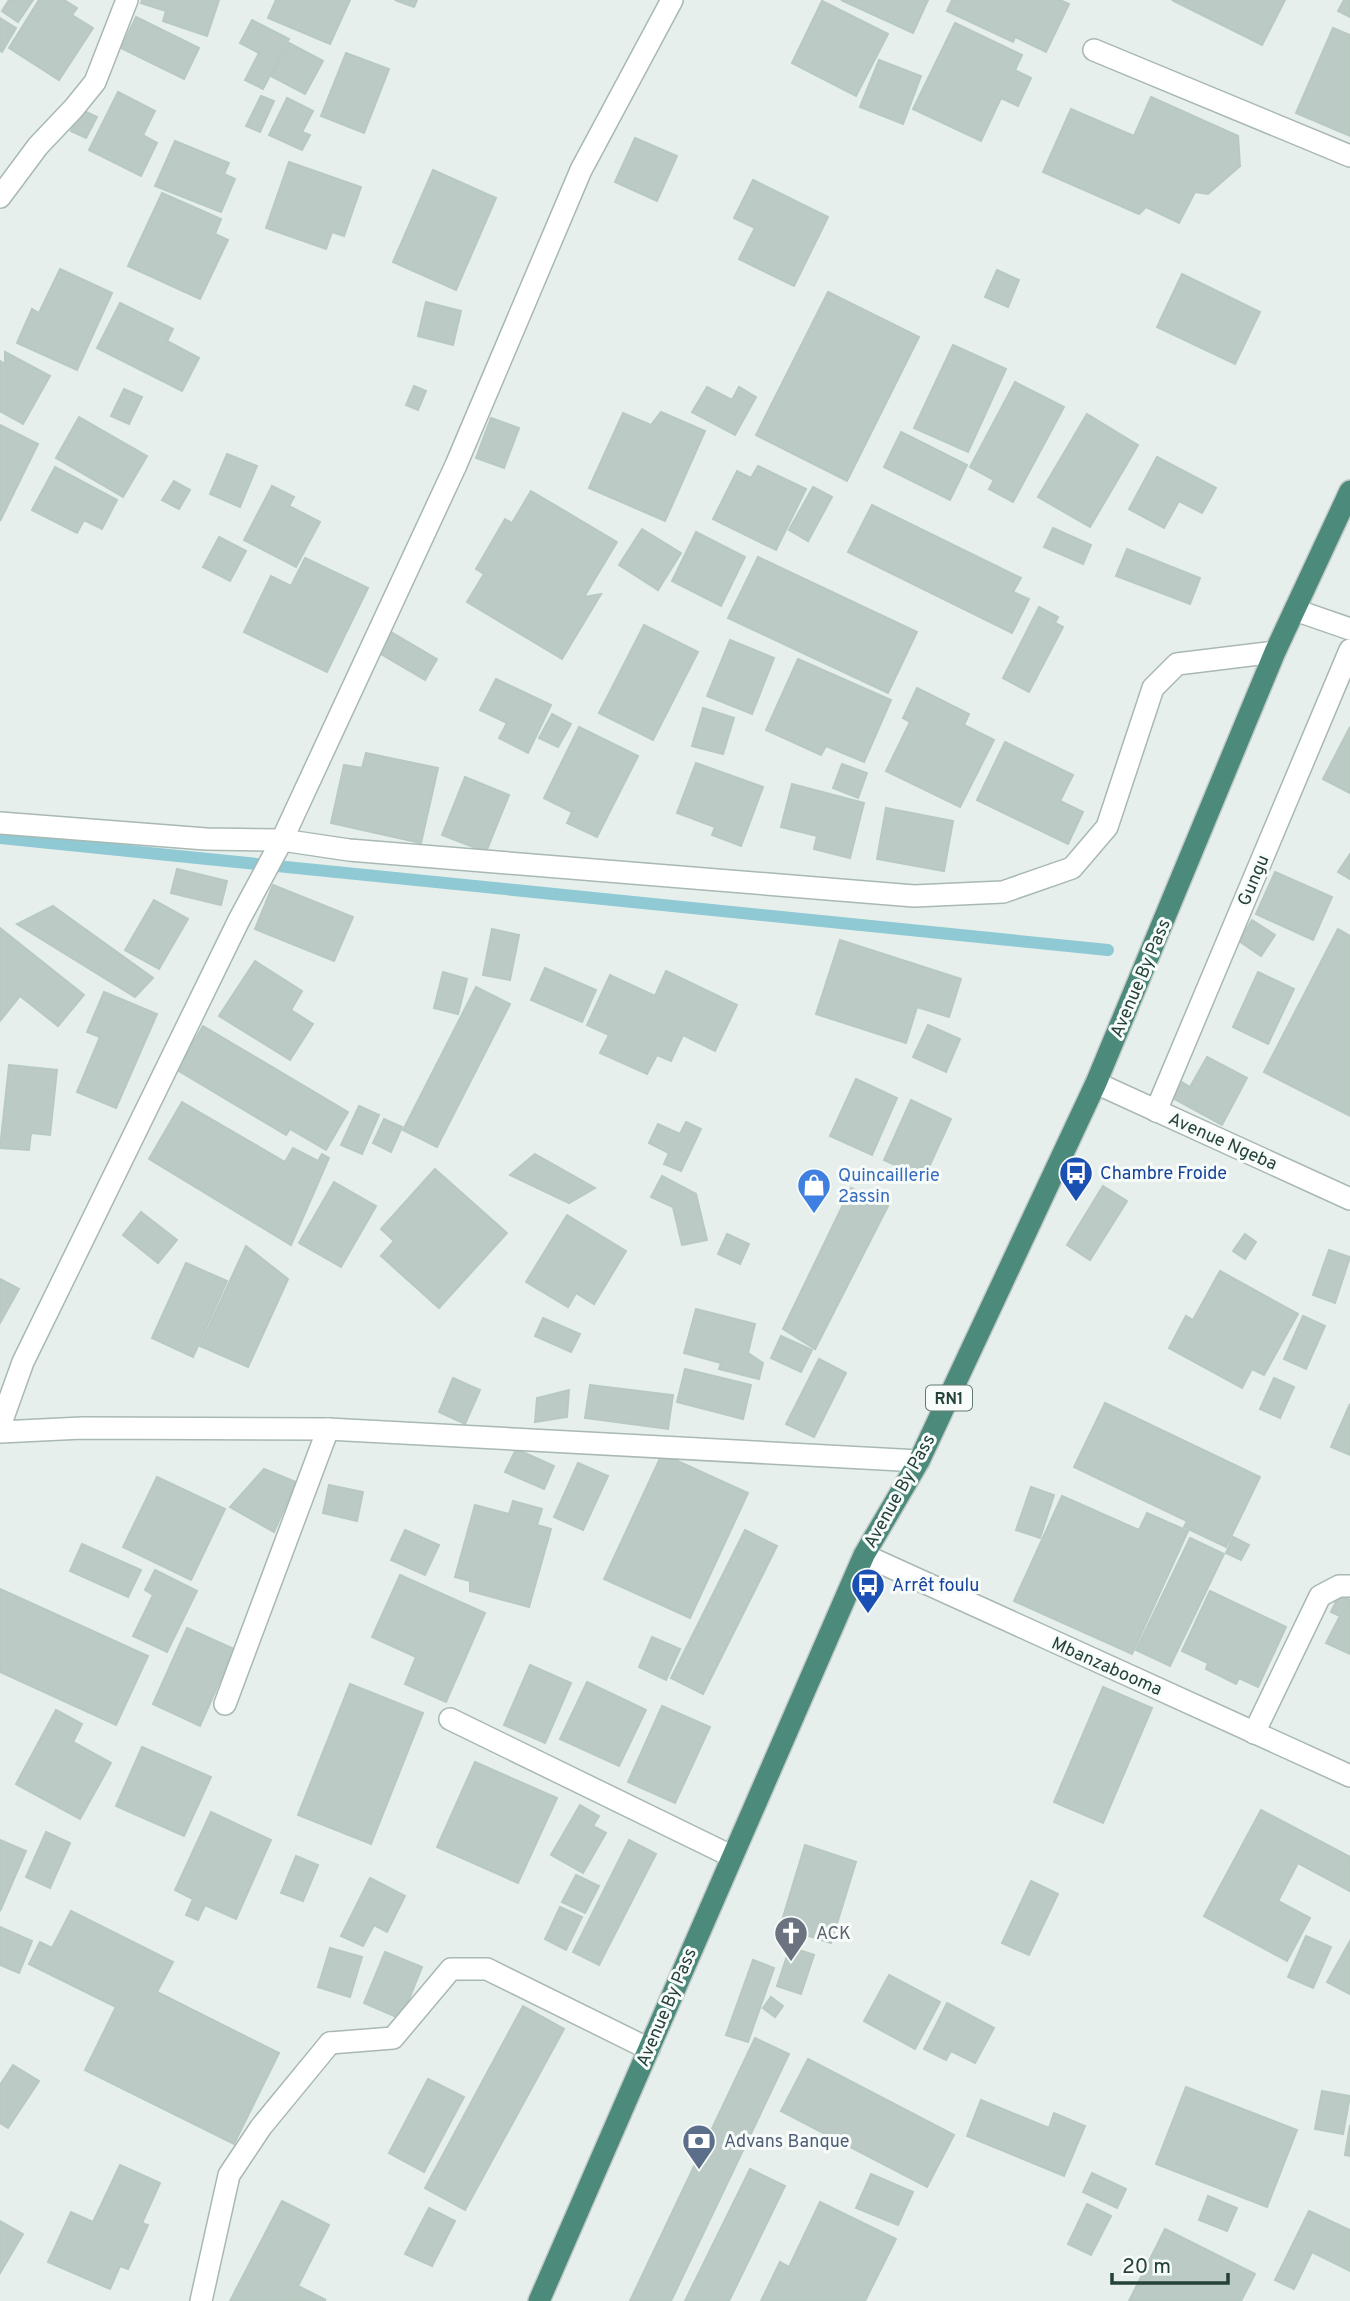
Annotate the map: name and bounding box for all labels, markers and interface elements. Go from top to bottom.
street label: Gungu [1233,852,1275,910]
street label: Avenue By Pass [1106,916,1177,1041]
street label: Avenue Ngeba [1164,1108,1280,1177]
bus stop icon: Chambre Froide [1057,1154,1095,1203]
place label: Chambre Froide [1100,1163,1227,1186]
place label: Quincaillerie 2assin [838,1165,940,1209]
shop icon: Quincaillerie 2assin [795,1166,833,1215]
road number: RN1 [926,1386,972,1410]
street label: Avenue By Pass [860,1431,941,1553]
bus stop icon: Arrêt foulu [849,1566,887,1615]
place label: Arrêt foulu [892,1575,979,1598]
street label: Mbanzabooma [1047,1633,1165,1702]
church icon: ACK [772,1914,810,1963]
place label: ACK [816,1923,851,1946]
street label: Avenue By Pass [632,1945,703,2070]
bank icon: Advans Banque [680,2122,718,2171]
place label: Advans Banque [724,2131,849,2154]
scale bar [1112,2242,1228,2286]
text: 20 m [1122,2254,1171,2281]

